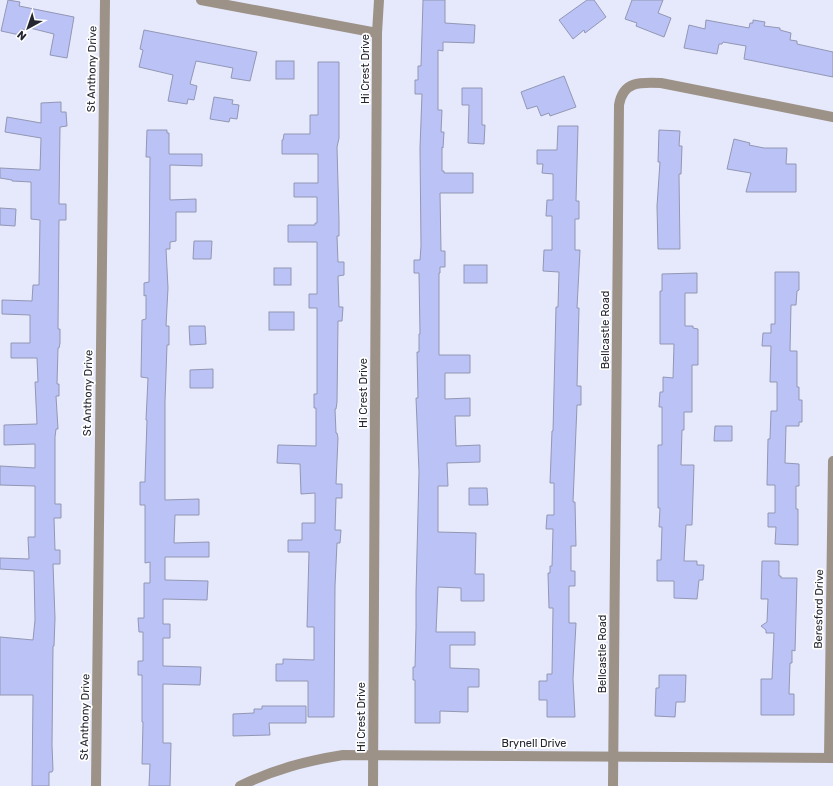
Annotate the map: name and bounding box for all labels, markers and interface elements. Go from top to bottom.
north arrow [8,8,48,48]
street label: St Anthony Drive [85,26,99,112]
text: N [15,28,29,43]
street label: Hi Crest Drive [359,34,372,104]
street label: Bellcastle Road [599,291,612,369]
street label: St Anthony Drive [81,350,95,436]
street label: Hi Crest Drive [357,358,370,428]
street label: Beresford Drive [812,569,826,649]
street label: Bellcastle Road [596,615,609,693]
street label: St Anthony Drive [78,674,92,760]
street label: Hi Crest Drive [355,682,368,752]
street label: Brynell Drive [502,737,566,750]

